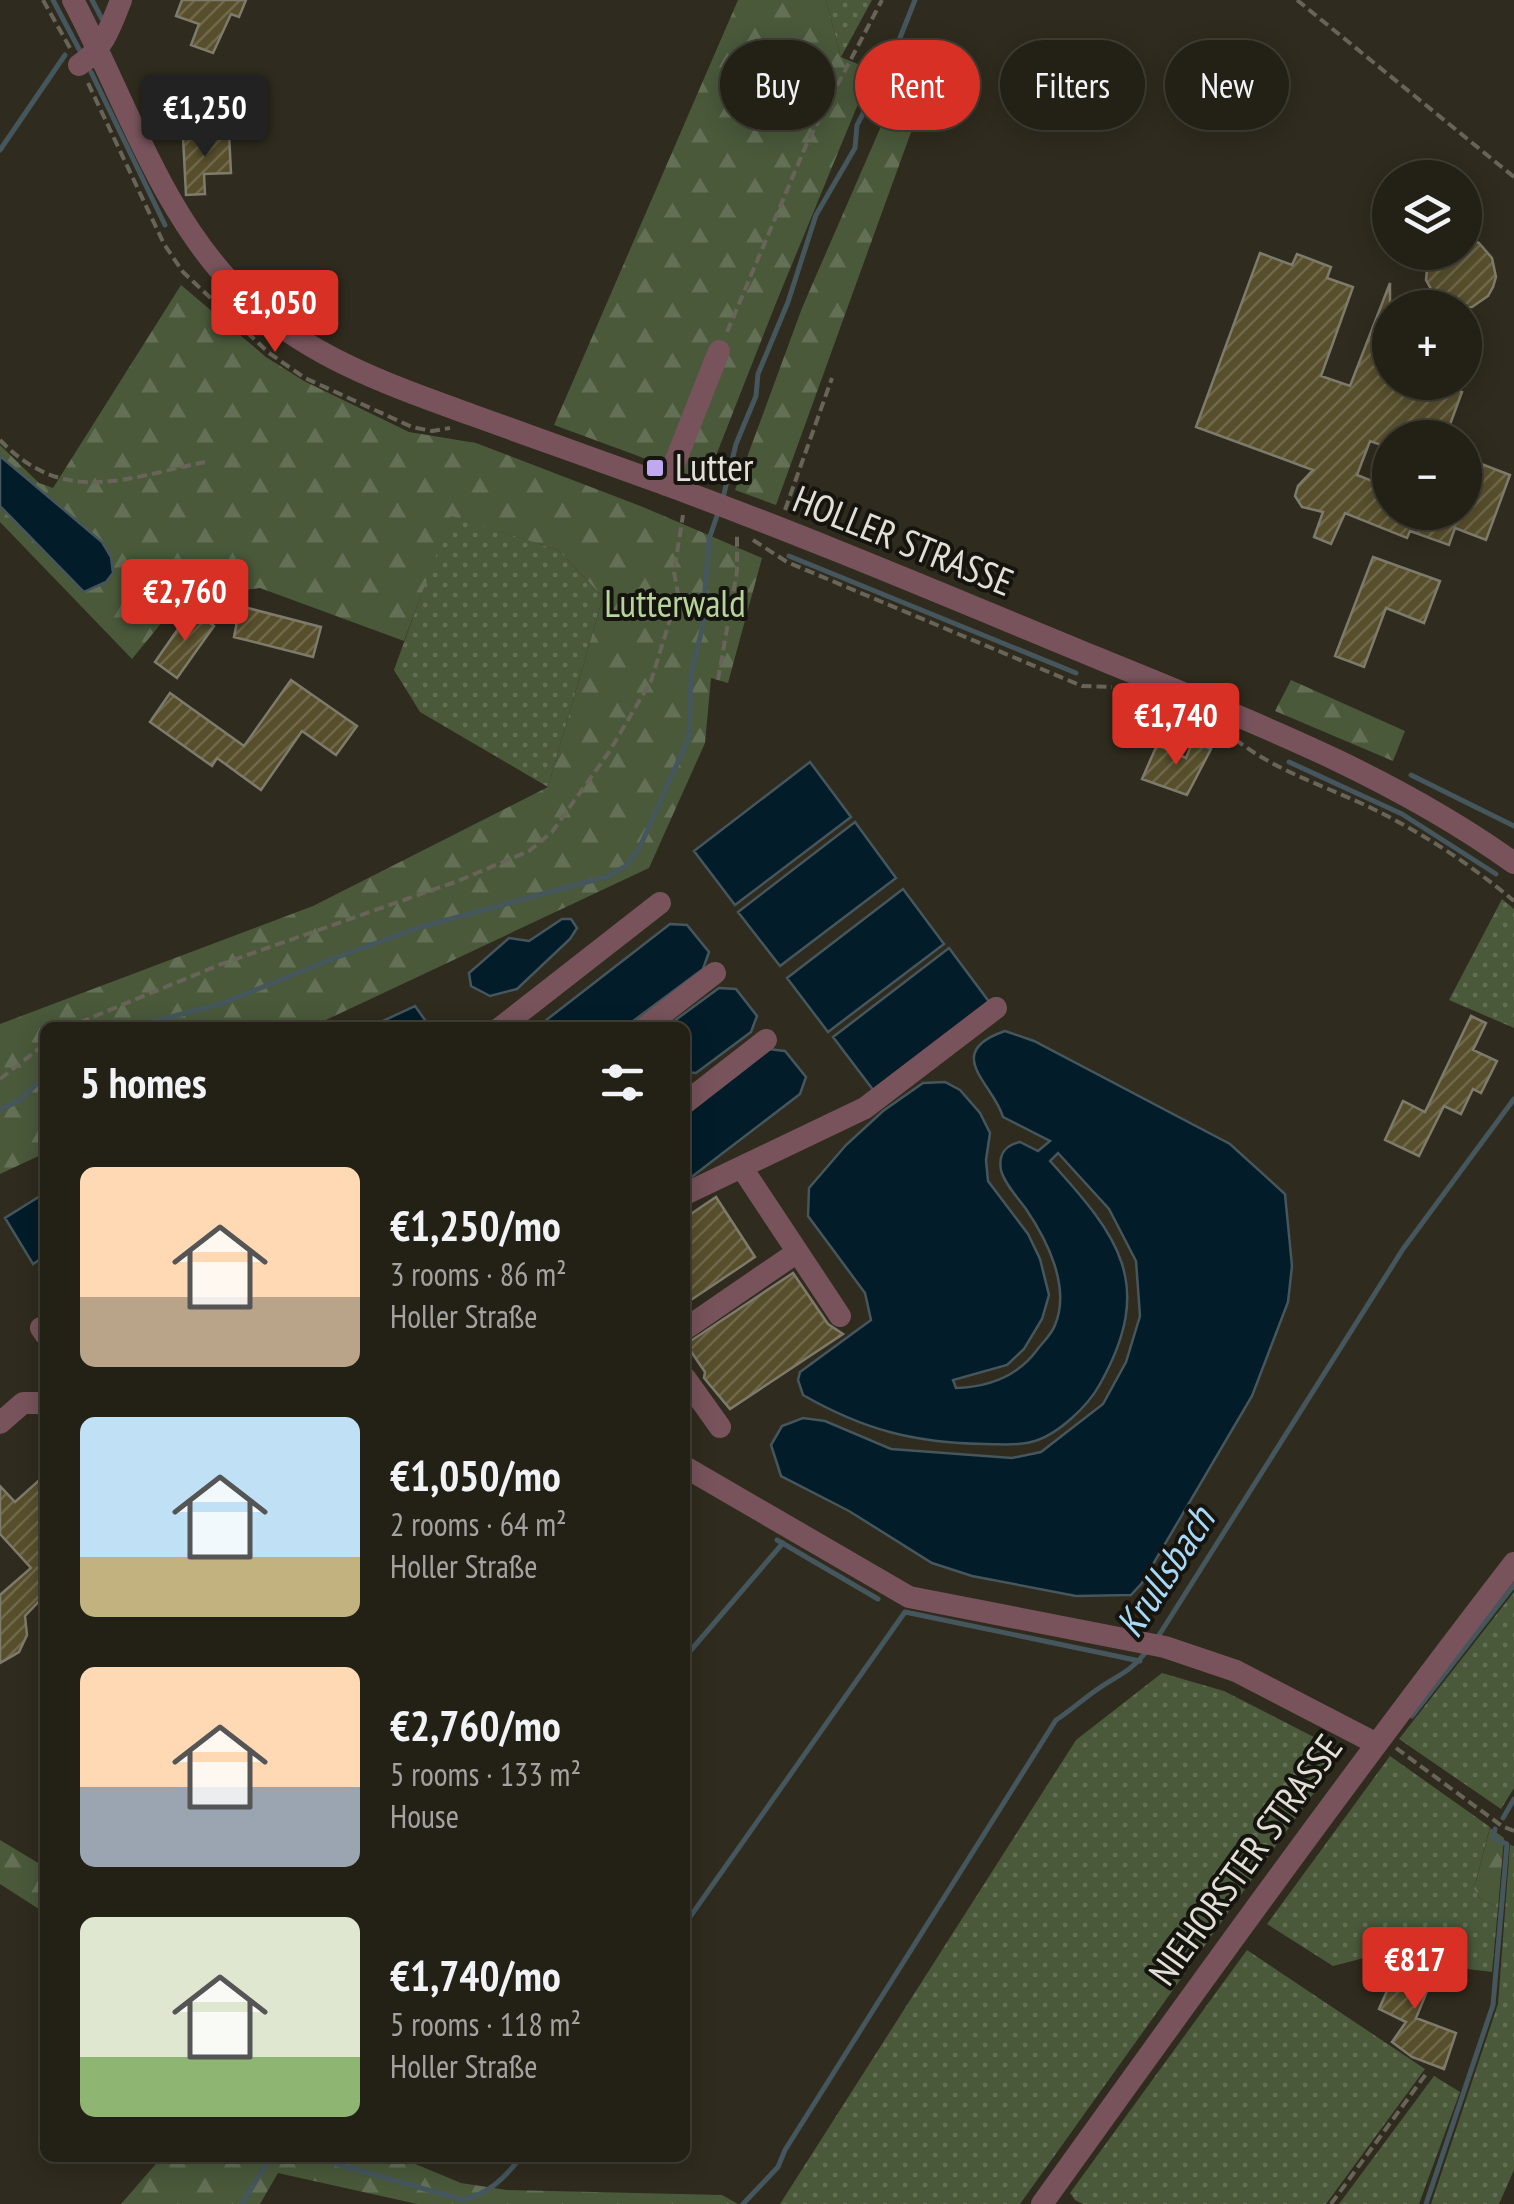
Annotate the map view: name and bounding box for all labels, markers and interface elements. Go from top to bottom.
chip: Buy [720,40,835,130]
chip: Rent [855,40,980,130]
chip: Filters [1000,40,1145,130]
chip: New [1165,40,1289,130]
pin: €1,250 [124,75,286,160]
text: €1,250 [163,86,247,128]
map controls [1372,160,1482,530]
button: layers [1372,160,1482,270]
pin: €1,050 [194,270,356,355]
text: €1,050 [233,281,317,323]
button: + [1372,290,1482,400]
button: − [1372,420,1482,530]
place label: Lutter [675,442,754,491]
marker: Lutter [644,457,666,479]
street label: HOLLER STRASSE [786,473,1021,606]
pin: €2,760 [104,559,266,644]
text: €2,760 [143,570,227,612]
park label: Lutterwald [604,578,746,627]
pin: €1,740 [1095,683,1257,768]
text: €1,740 [1134,694,1218,736]
text: 5 homes [80,1055,207,1110]
icon: filters [595,1055,650,1110]
text: €1,250/mo [390,1198,561,1253]
icon: home [160,1207,280,1327]
text: 3 rooms · 86 m² [390,1253,567,1295]
text: Holler Straße [390,1295,538,1337]
text: €1,050/mo [390,1448,561,1503]
icon: home [160,1457,280,1577]
water label: Krullsbach [1103,1495,1227,1646]
text: 2 rooms · 64 m² [390,1503,567,1545]
text: Holler Straße [390,1545,538,1587]
text: €2,760/mo [390,1698,561,1753]
icon: home [160,1707,280,1827]
street label: NIEHORSTER STRASSE [1137,1724,1352,1994]
text: 5 rooms · 133 m² [390,1753,581,1795]
text: House [390,1795,459,1837]
pin: €817 [1356,1927,1474,2012]
text: €817 [1384,1938,1446,1980]
text: €1,740/mo [390,1948,561,2003]
icon: home [160,1957,280,2077]
text: 5 rooms · 118 m² [390,2003,581,2045]
text: Holler Straße [390,2045,538,2087]

